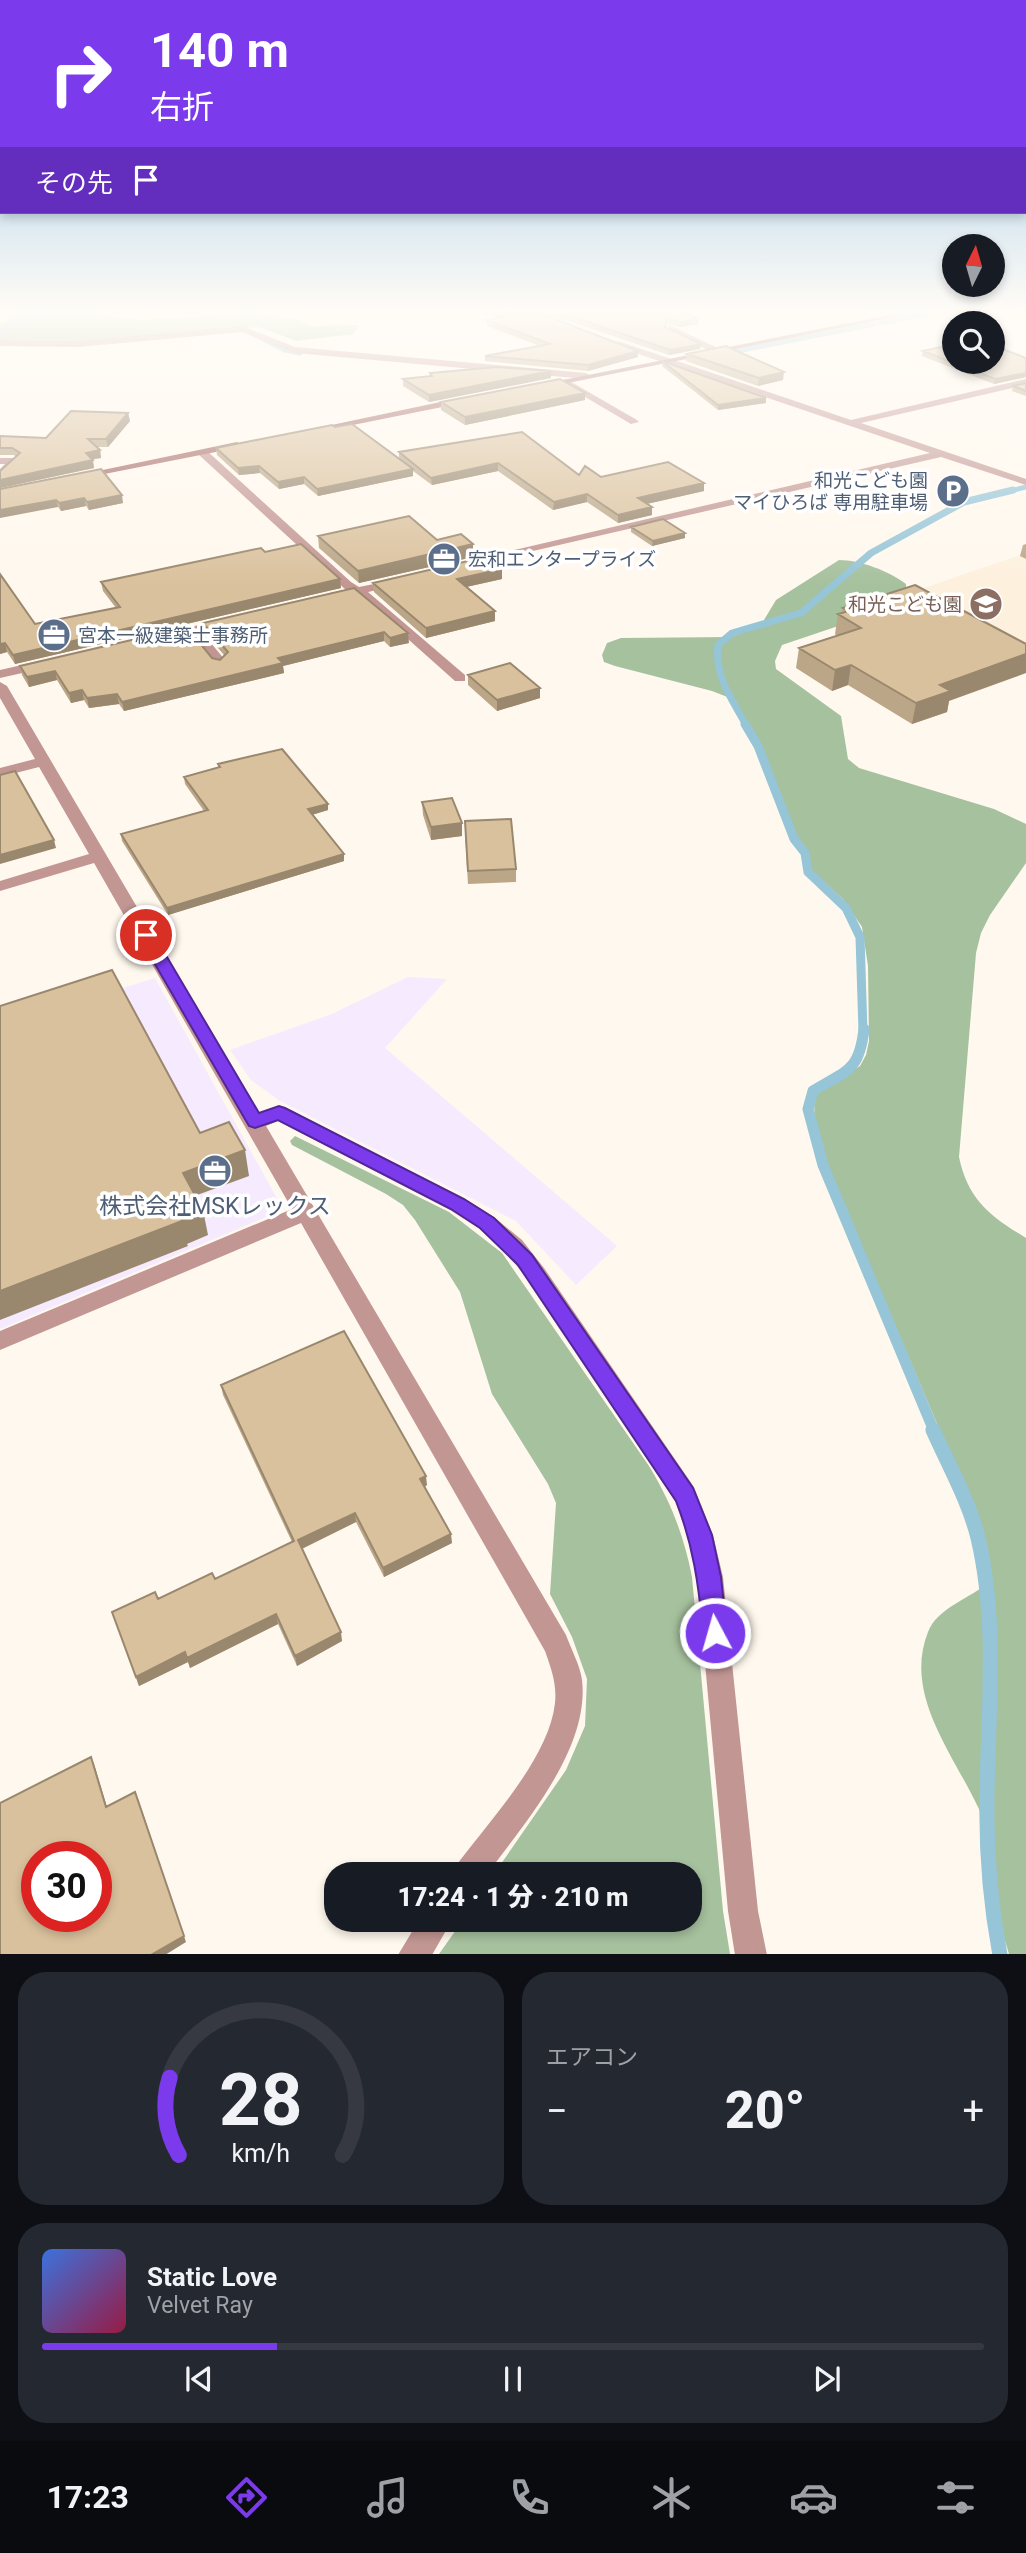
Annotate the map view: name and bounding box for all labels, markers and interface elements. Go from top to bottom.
text: 140 m [150,22,289,79]
icon: right [35,28,126,119]
text: 右折 [150,88,214,126]
icon: arrive [127,161,165,199]
text: その先 [35,168,113,198]
north arrow [942,234,1004,298]
map controls [942,234,1005,374]
button: search [942,311,1005,374]
place label: 和光こども園 マイひろば 専用駐車場 [733,469,928,514]
parking icon: 和光こども園 マイひろば 専用駐車場 [934,472,972,510]
office icon: 宏和エンタープライズ [425,540,463,578]
place label: 宏和エンタープライズ [468,548,656,571]
school or university icon: 和光こども園 [967,585,1005,623]
place label: 和光こども園 [848,593,962,616]
office icon: 宮本一級建築士事務所 [35,616,73,654]
place label: 宮本一級建築士事務所 [78,624,268,647]
pin [116,905,176,965]
icon: arrive [127,916,165,954]
office icon: 株式会社MSKレックス [196,1152,234,1190]
place label: 株式会社MSKレックス [99,1193,331,1220]
position arrow [678,1596,752,1670]
speed limit sign: 30 [21,1841,112,1932]
text: 17:24 · 1 分 · 210 m [397,1882,629,1912]
text: エアコン [546,2044,638,2071]
text: 28 [219,2057,303,2143]
text: 20° [725,2080,805,2141]
text: − [546,2089,568,2133]
text: + [962,2089,984,2133]
text: km/h [232,2138,290,2167]
text: Static Love [147,2262,277,2292]
text: Velvet Ray [147,2292,253,2319]
icon: previous [180,2360,218,2398]
icon: pause [494,2360,532,2398]
icon: next [808,2360,846,2398]
icon: directions [222,2473,271,2522]
icon: music [363,2473,412,2522]
icon: phone [505,2473,554,2522]
icon: climate [647,2473,696,2522]
icon: car [789,2473,838,2522]
icon: filters [931,2473,980,2522]
text: 17:23 [46,2478,129,2516]

